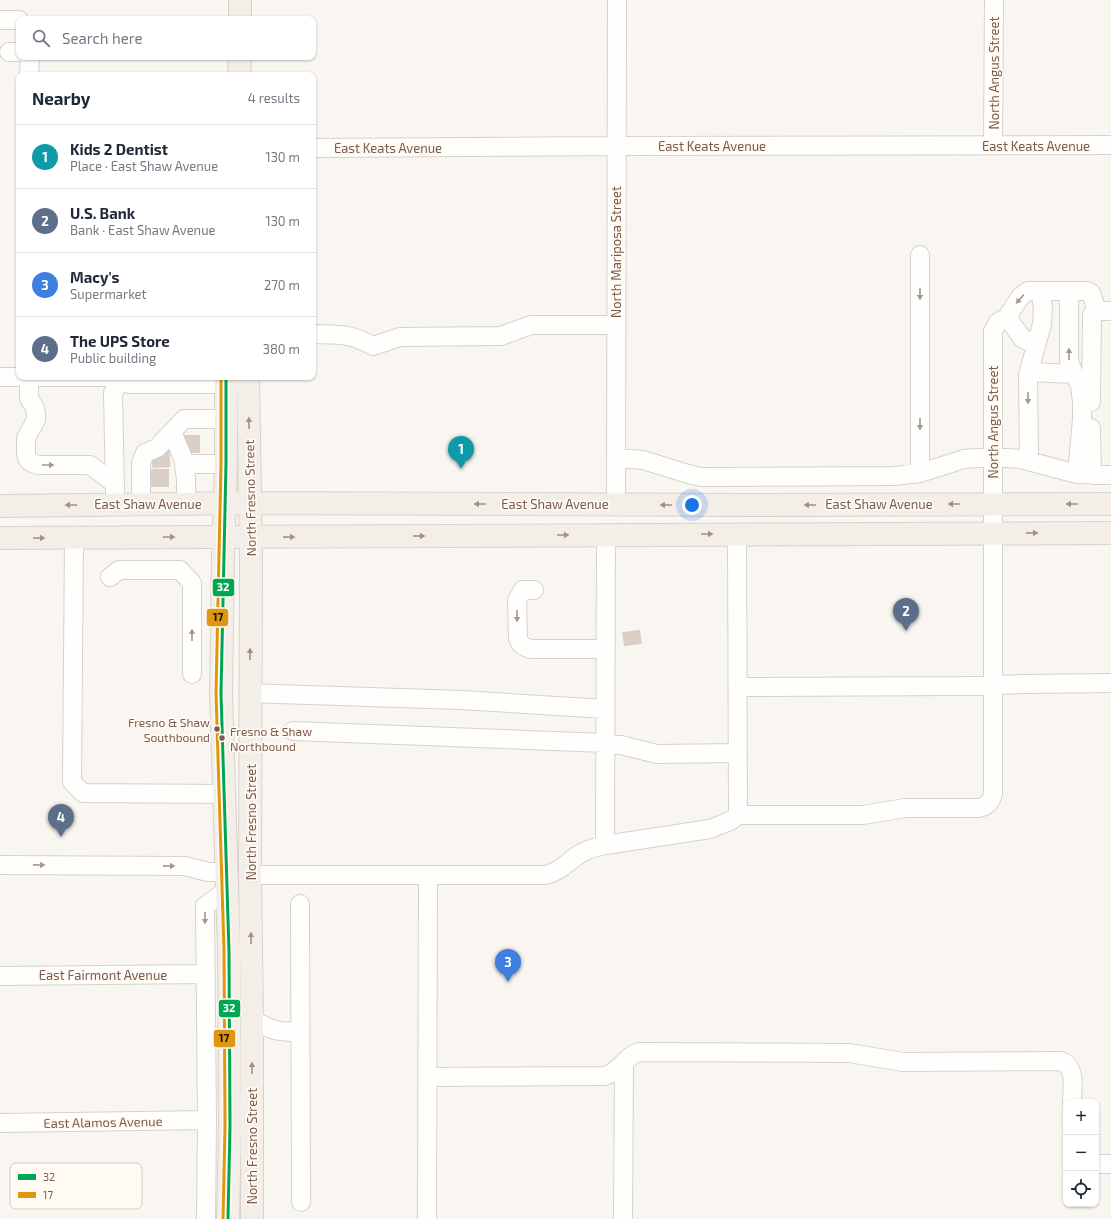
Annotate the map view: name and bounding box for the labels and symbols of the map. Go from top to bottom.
street label: North Angus Street [986,17,1002,129]
street label: East Keats Avenue [658,138,766,154]
street label: East Keats Avenue [982,138,1090,154]
street label: East Keats Avenue [334,140,442,156]
street label: North Mariposa Street [608,186,624,318]
one-way arrow [917,288,923,301]
one-way arrow [1016,293,1025,304]
one-way arrow [1066,347,1072,360]
street label: North Angus Street [985,366,1001,478]
one-way arrow [1025,392,1031,405]
one-way arrow [246,416,252,429]
one-way arrow [917,418,923,431]
pin: 1 [448,436,474,469]
street label: North Fresno Street [241,440,259,556]
one-way arrow [42,462,55,468]
your location [682,495,702,515]
street label: East Shaw Avenue [94,496,202,512]
street label: East Shaw Avenue [501,496,609,512]
street label: East Shaw Avenue [825,496,933,512]
one-way arrow [473,501,486,507]
one-way arrow [947,501,960,507]
one-way arrow [1065,501,1078,507]
one-way arrow [64,502,77,508]
one-way arrow [659,502,672,508]
one-way arrow [803,502,816,508]
one-way arrow [1026,530,1039,536]
one-way arrow [701,531,714,537]
one-way arrow [557,532,570,538]
one-way arrow [413,533,426,539]
one-way arrow [163,534,176,540]
one-way arrow [283,534,296,540]
one-way arrow [33,535,46,541]
line badge: 32 [212,578,235,597]
text: 32 [217,580,229,593]
pin: 2 [893,598,919,631]
line badge: 17 [206,608,229,627]
text: 17 [213,610,223,623]
one-way arrow [514,610,521,622]
one-way arrow [189,628,195,641]
one-way arrow [247,647,253,660]
place label: Fresno & Shaw Southbound [128,715,210,744]
marker: Fresno & Shaw Southbound [212,724,222,734]
place label: Fresno & Shaw Northbound [230,724,312,753]
marker: Fresno & Shaw Northbound [217,733,227,743]
street label: North Fresno Street [243,764,259,880]
pin: 4 [48,804,74,837]
one-way arrow [33,862,46,868]
one-way arrow [163,863,176,869]
one-way arrow [202,912,208,925]
one-way arrow [248,931,254,944]
pin: 3 [495,949,521,982]
street label: East Fairmont Avenue [39,967,167,983]
line badge: 32 [218,999,241,1018]
text: 32 [223,1001,235,1014]
line badge: 17 [213,1029,236,1048]
text: 17 [219,1031,229,1044]
one-way arrow [249,1061,255,1074]
street label: North Fresno Street [244,1088,260,1204]
street label: East Alamos Avenue [43,1113,163,1131]
legend [10,1163,142,1209]
text: 32 [43,1170,55,1183]
text: 17 [43,1188,53,1201]

